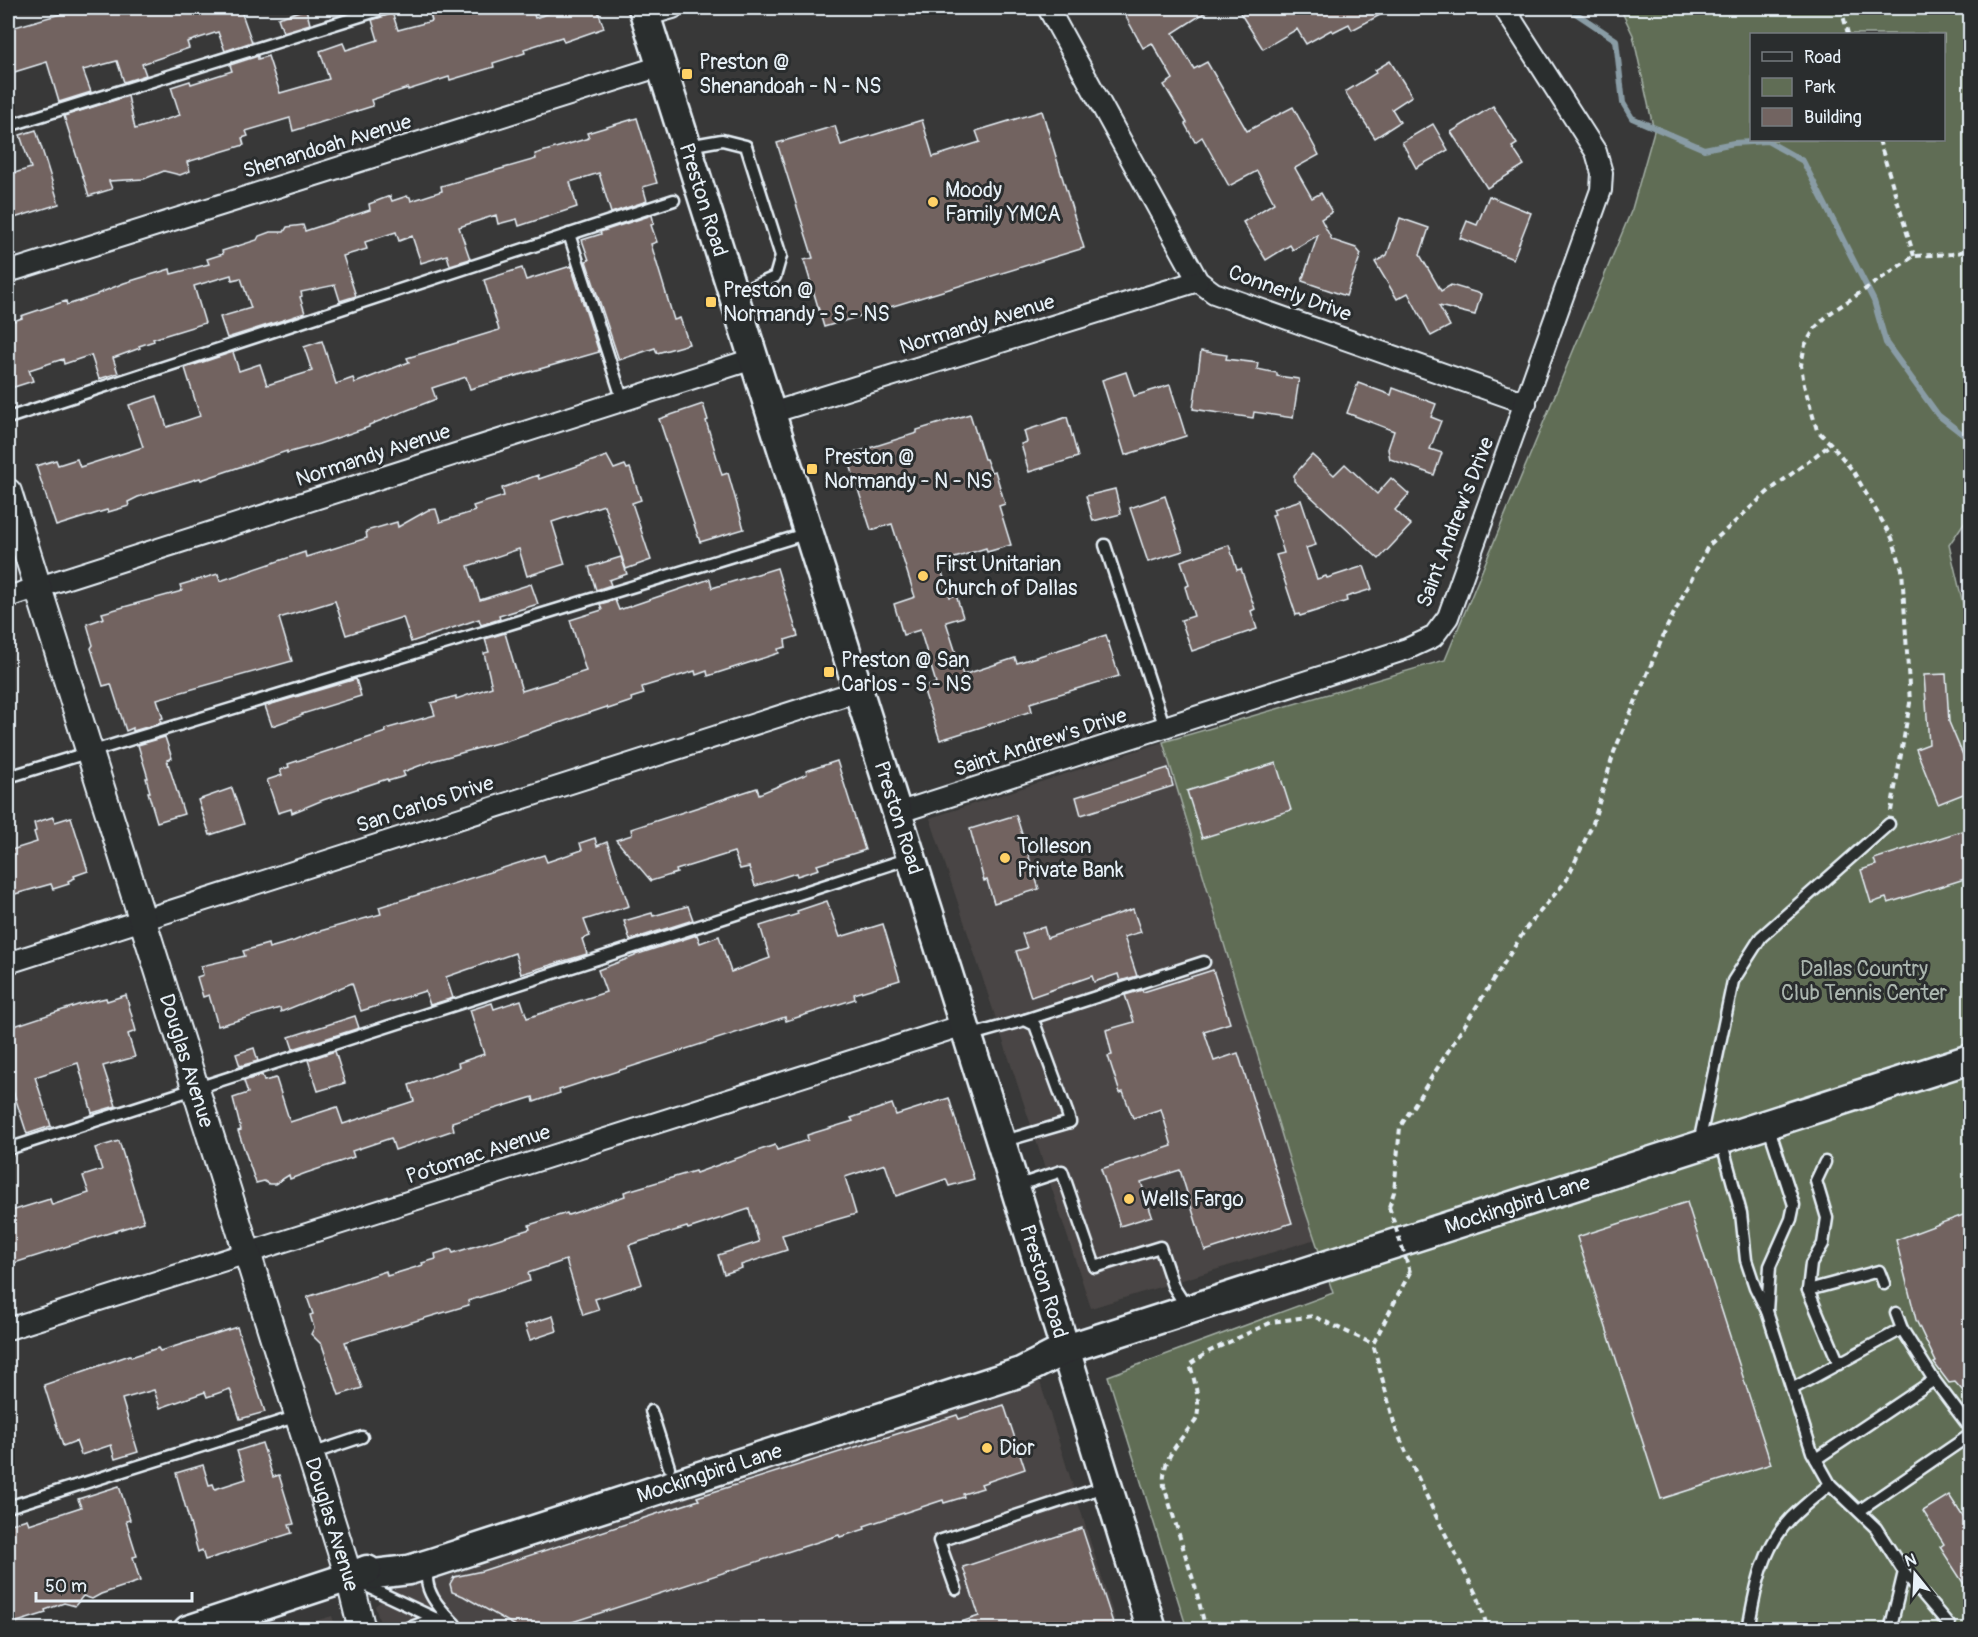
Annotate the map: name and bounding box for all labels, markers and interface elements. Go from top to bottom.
legend [1750,33,1945,141]
text: Road [1804,46,1841,69]
place label: Preston @ Shenandoah - N - NS [699,49,881,100]
marker: Preston @ Shenandoah - N - NS [680,67,694,81]
text: Park [1804,76,1836,99]
text: Building [1804,106,1862,129]
street label: Shenandoah Avenue [240,108,415,185]
street label: Preston Road [672,140,734,260]
place label: Moody Family YMCA [945,177,1061,228]
marker: Moody Family YMCA [926,195,940,209]
street label: Connerly Drive [1225,259,1356,328]
place label: Preston @ Normandy - S - NS [723,277,890,328]
street label: Normandy Avenue [896,288,1059,361]
marker: Preston @ Normandy - S - NS [704,295,718,309]
street label: Normandy Avenue [292,418,454,493]
street label: Saint Andrew's Drive [1411,432,1501,611]
place label: Preston @ Normandy - N - NS [824,444,993,495]
marker: Preston @ Normandy - N - NS [805,462,819,476]
place label: First Unitarian Church of Dallas [935,551,1078,602]
marker: First Unitarian Church of Dallas [916,569,930,583]
place label: Preston @ San Carlos - S - NS [841,647,972,698]
marker: Preston @ San Carlos - S - NS [822,665,836,679]
street label: Saint Andrew's Drive [950,702,1131,783]
street label: Preston Road [868,758,929,878]
street label: San Carlos Drive [353,769,498,839]
place label: Tolleson Private Bank [1017,833,1124,884]
marker: Tolleson Private Bank [998,851,1012,865]
park label: Dallas Country Club Tennis Center [1781,956,1948,1007]
street label: Douglas Avenue [153,990,220,1132]
street label: Potomac Avenue [403,1118,554,1191]
street label: Mockingbird Lane [1441,1169,1594,1241]
place label: Wells Fargo [1141,1186,1244,1213]
marker: Wells Fargo [1122,1192,1136,1206]
street label: Preston Road [1013,1221,1074,1342]
place label: Dior [999,1435,1035,1462]
street label: Mockingbird Lane [633,1437,786,1510]
marker: Dior [980,1441,994,1455]
street label: Douglas Avenue [298,1454,365,1595]
north arrow [1885,1544,1945,1604]
text: N [1902,1549,1919,1572]
scale bar [36,1565,192,1603]
text: 50 m [45,1575,87,1598]

